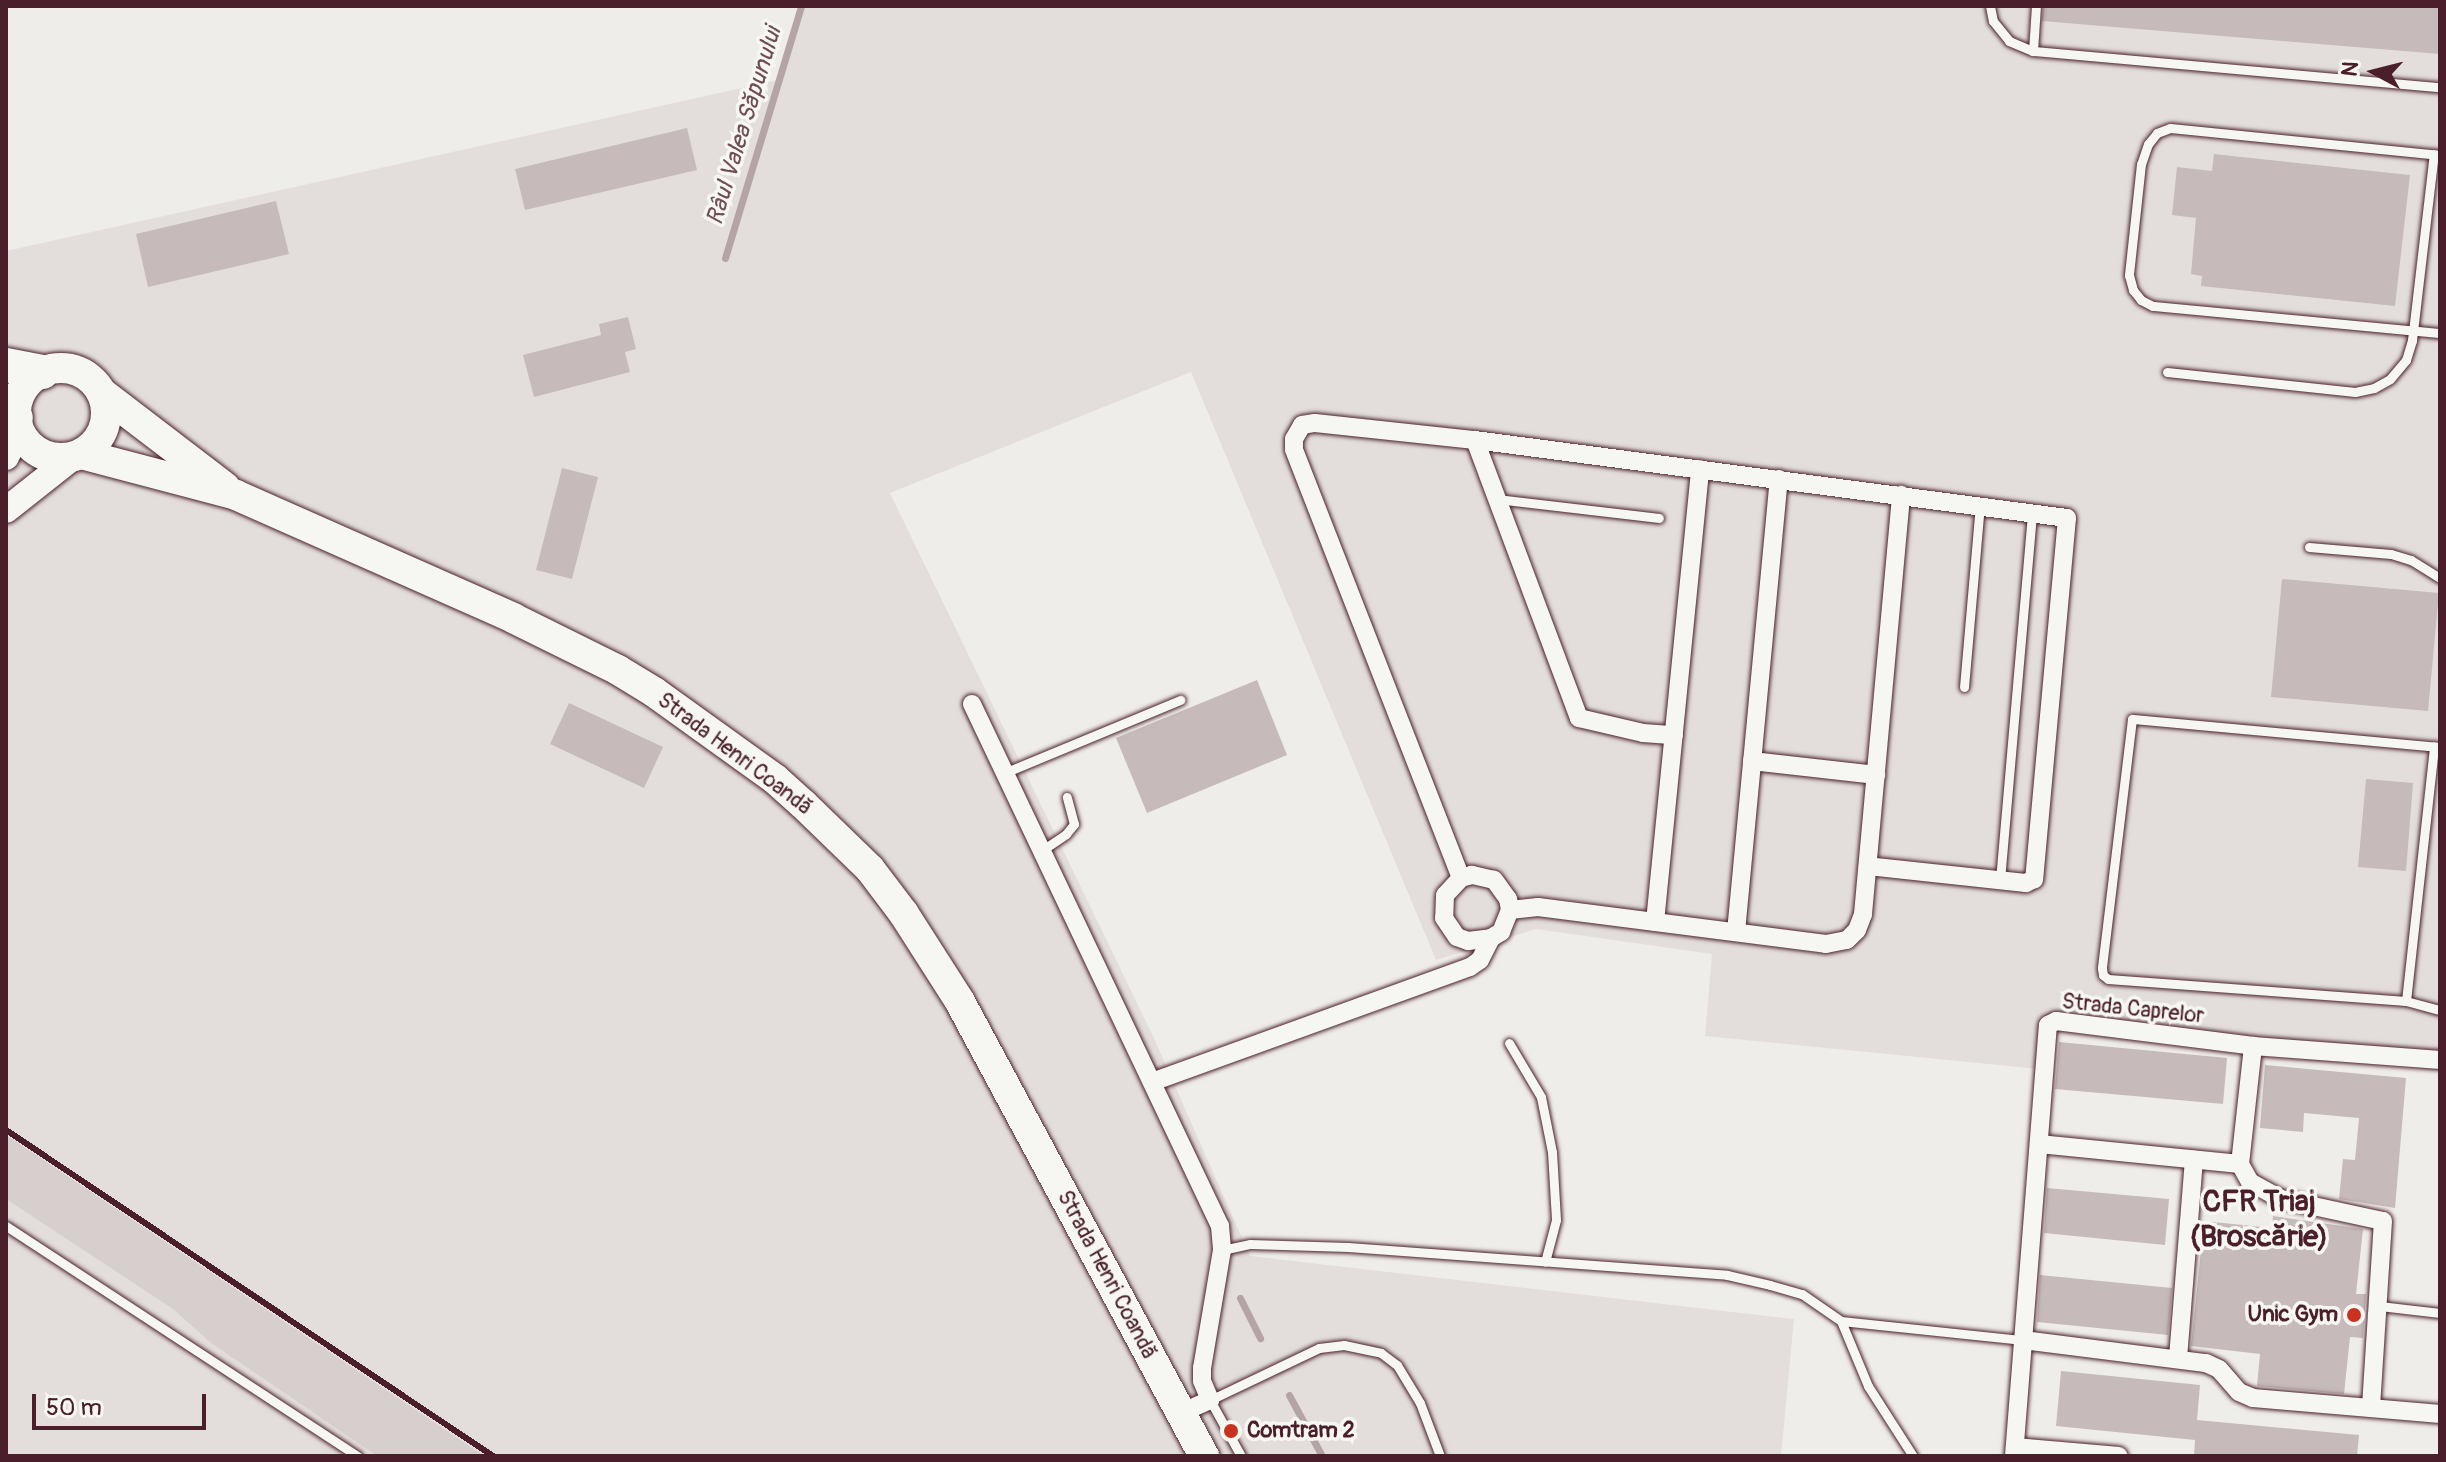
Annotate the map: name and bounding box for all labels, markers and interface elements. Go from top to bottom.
water label: Râul Valea Săpunului [700,24,788,228]
north arrow [2334,32,2414,112]
text: N [2335,60,2365,78]
street label: Strada Henri Coandă [652,687,818,821]
street label: Strada Caprelor [2061,988,2205,1030]
district label: CFR Triaj (Broscărie) [2190,1184,2328,1254]
street label: Strada Henri Coandă [1051,1186,1163,1364]
place label: Unic Gym [2248,1302,2338,1328]
marker: Unic Gym [2345,1306,2363,1324]
scale bar [36,1378,210,1428]
text: 50 m [46,1393,102,1422]
place label: Comtram 2 [1247,1418,1355,1444]
marker: Comtram 2 [1222,1422,1240,1440]

